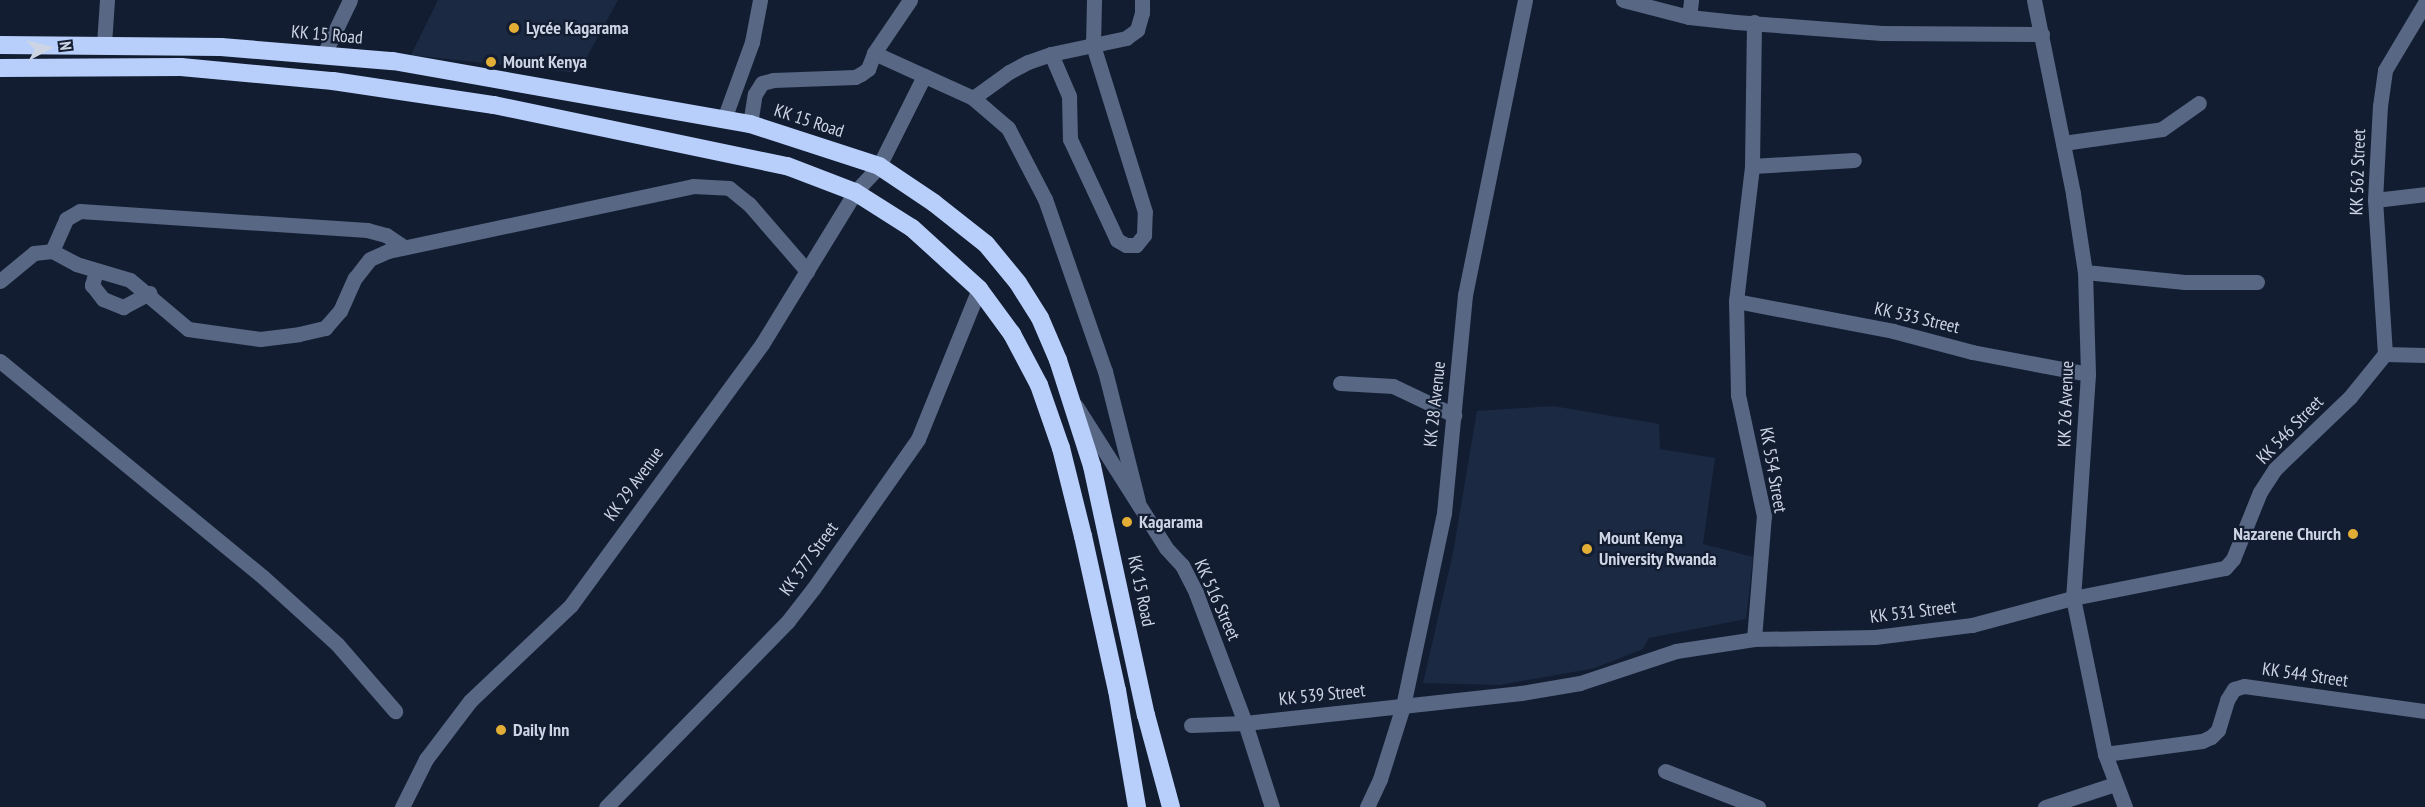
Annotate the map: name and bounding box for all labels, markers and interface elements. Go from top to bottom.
place label: Lycée Kagarama [526,17,629,39]
north arrow [18,18,78,78]
street label: KK 15 Road [290,21,364,49]
marker: Lycée Kagarama [507,21,521,35]
text: N [55,40,76,51]
place label: Mount Kenya [503,51,587,73]
marker: Mount Kenya [484,55,498,69]
street label: KK 15 Road [771,100,847,142]
street label: KK 562 Street [2346,128,2370,216]
street label: KK 533 Street [1872,298,1962,338]
street label: KK 28 Avenue [1420,360,1450,448]
street label: KK 26 Avenue [2054,360,2078,448]
street label: KK 546 Street [2252,391,2328,469]
street label: KK 554 Street [1755,425,1791,515]
street label: KK 29 Avenue [600,442,668,526]
place label: Kagarama [1139,511,1203,533]
marker: Kagarama [1120,515,1134,529]
street label: KK 377 Street [775,517,843,601]
place label: Nazarene Church [2233,523,2341,545]
marker: Nazarene Church [2346,527,2360,541]
place label: Mount Kenya University Rwanda [1599,528,1717,570]
marker: Mount Kenya University Rwanda [1580,542,1594,556]
street label: KK 15 Road [1123,553,1159,629]
street label: KK 516 Street [1189,556,1245,644]
street label: KK 531 Street [1869,596,1957,628]
street label: KK 544 Street [2260,658,2350,692]
street label: KK 539 Street [1278,680,1366,710]
place label: Daily Inn [513,719,570,741]
marker: Daily Inn [494,723,508,737]

